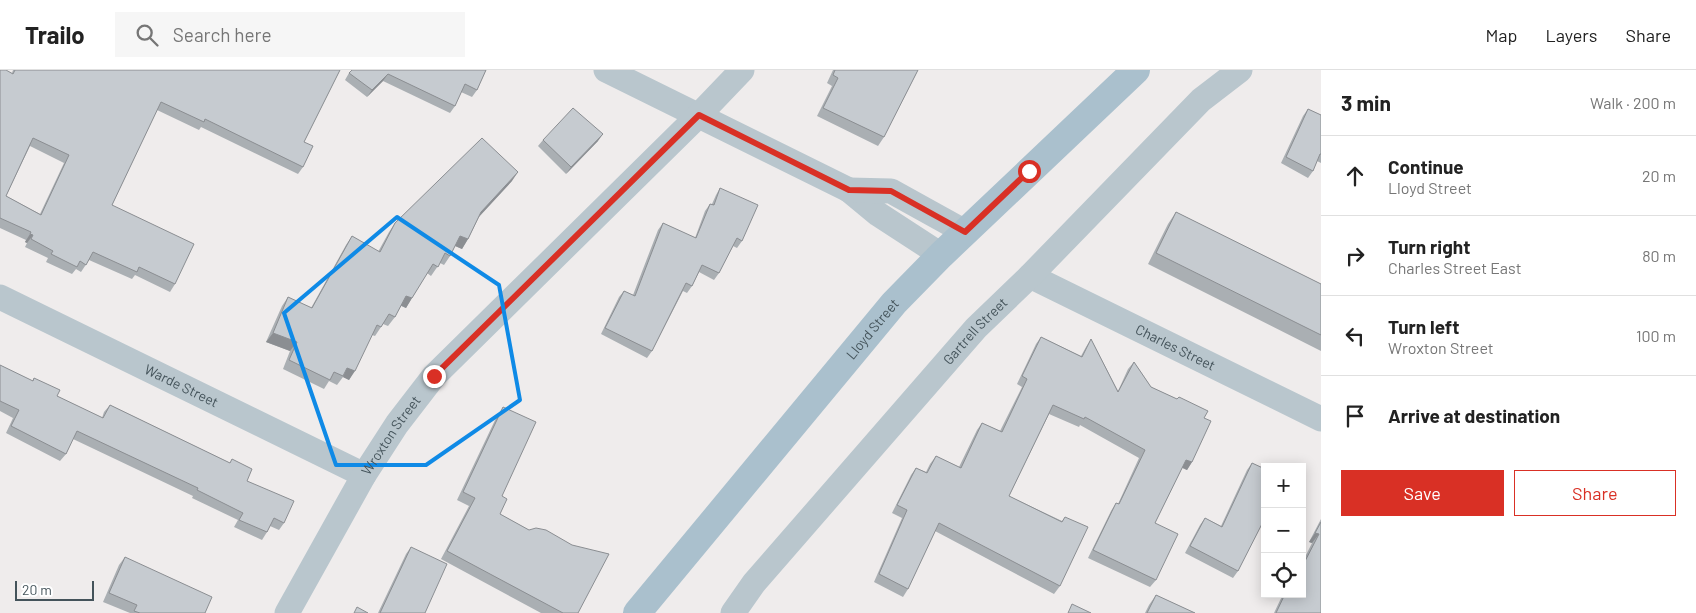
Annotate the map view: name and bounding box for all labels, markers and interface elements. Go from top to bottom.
search box [115,12,465,57]
text: Trailo [25,20,85,49]
icon: search [133,21,161,49]
text: Search here [173,23,272,46]
text: Map [1485,24,1517,46]
text: Layers [1545,24,1598,46]
text: Share [1626,24,1671,46]
text: 3 min [1341,90,1391,115]
text: Walk · 200 m [1590,93,1676,112]
text: Continue [1388,155,1464,178]
route start [1018,160,1041,183]
icon: ahead [1341,162,1369,190]
text: 20 m [1642,166,1676,185]
text: Lloyd Street [1388,178,1472,197]
text: Turn right [1388,235,1470,258]
icon: right [1341,242,1369,270]
text: 80 m [1642,246,1676,265]
text: Charles Street East [1388,258,1522,277]
street label: Gartrell Street [939,294,1011,368]
street label: Lloyd Street [842,295,902,362]
text: Turn left [1388,315,1459,338]
street label: Charles Street [1133,320,1218,374]
icon: left [1341,322,1369,350]
text: 100 m [1636,326,1676,345]
text: Wroxton Street [1388,338,1494,357]
street label: Warde Street [142,360,221,411]
route end [423,365,446,388]
street label: Wroxton Street [357,392,424,478]
icon: arrive [1341,402,1369,430]
text: Arrive at destination [1388,404,1560,427]
map controls [1261,463,1306,598]
button: + [1261,463,1306,508]
button: Save [1341,470,1504,516]
button: Share [1514,470,1676,516]
button: − [1261,508,1306,553]
button: locate [1261,553,1306,598]
scale bar [15,578,94,601]
text: 20 m [22,581,52,598]

